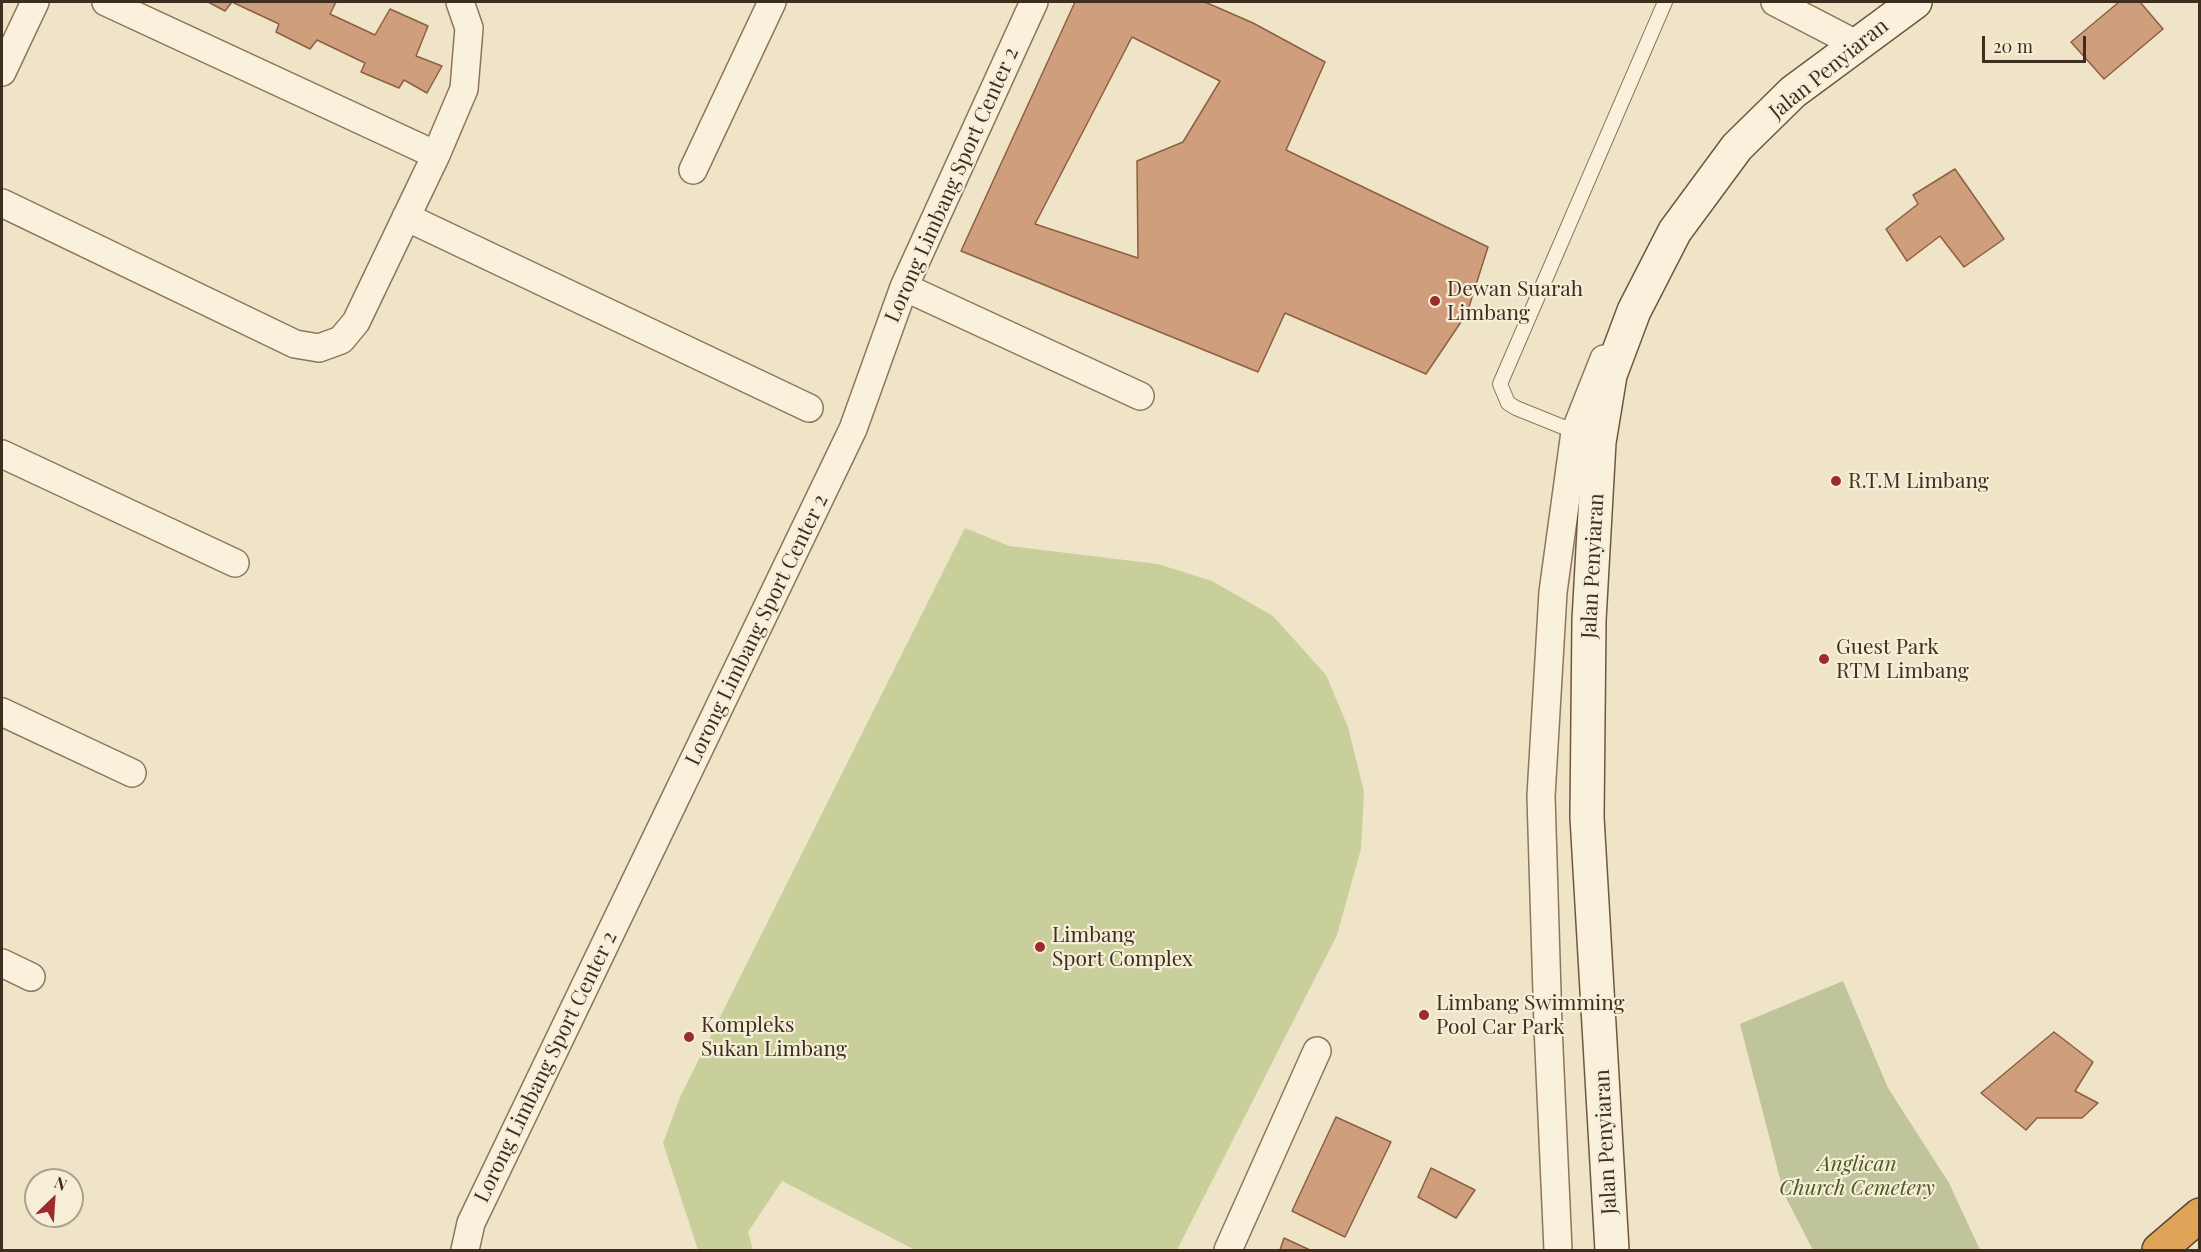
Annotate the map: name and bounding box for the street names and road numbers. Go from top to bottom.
street label: Jalan Penyiaran [1764,13,1894,125]
street label: Lorong Limbang Sport Center 2 [880,44,1024,326]
street label: Lorong Limbang Sport Center 2 [680,490,834,770]
street label: Jalan Penyiaran [1577,493,1609,639]
street label: Lorong Limbang Sport Center 2 [469,927,623,1207]
street label: Jalan Penyiaran [1590,1069,1622,1215]

